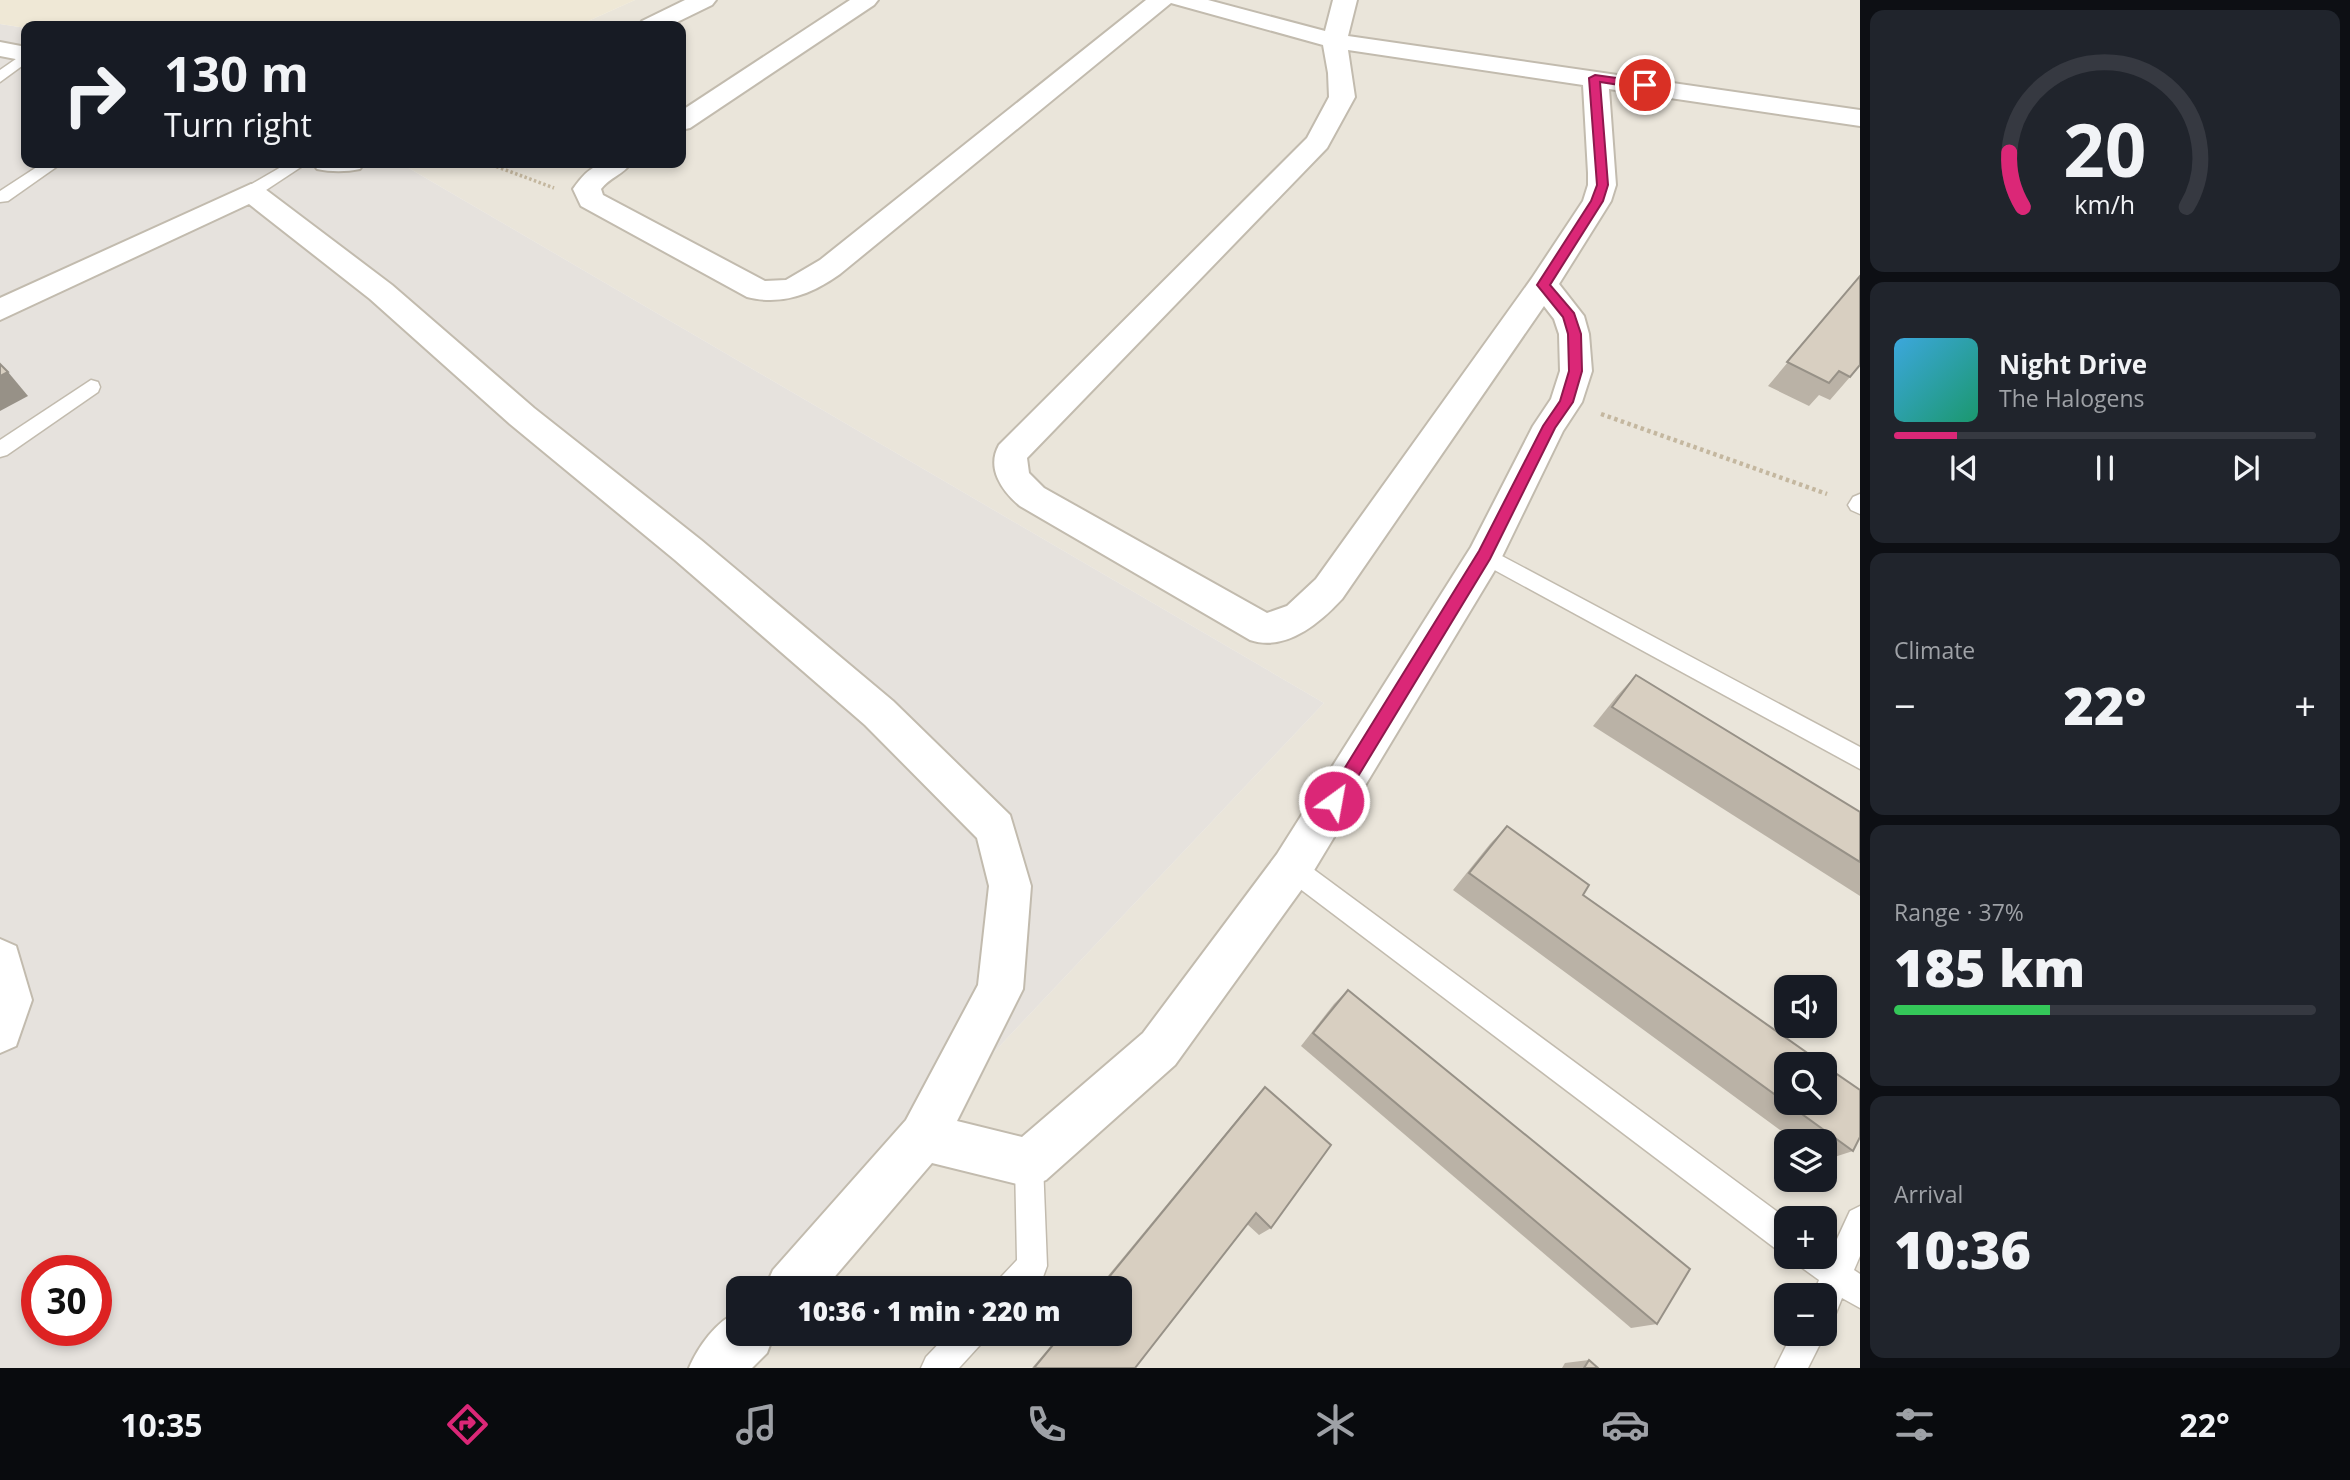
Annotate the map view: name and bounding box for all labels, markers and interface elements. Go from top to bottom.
text: 130 m [164,40,309,106]
icon: right [49,49,140,140]
pin [1615,55,1675,115]
icon: arrive [1626,66,1664,104]
text: 20 [2063,99,2147,198]
text: Turn right [164,103,312,146]
text: km/h [2075,187,2135,221]
text: Night Drive [1999,346,2147,382]
text: The Halogens [1999,382,2145,414]
icon: previous [1945,449,1983,487]
icon: pause [2086,449,2124,487]
icon: next [2227,449,2265,487]
text: Climate [1894,634,1975,666]
text: 22° [2064,669,2146,740]
text: − [1894,679,1916,731]
text: + [2294,679,2316,731]
position arrow [1297,764,1371,838]
text: Range · 37% [1894,896,2024,928]
text: 185 km [1894,931,2085,1002]
map controls [1774,975,1837,1346]
button: sound [1774,975,1837,1038]
button: search [1774,1052,1837,1115]
button: layers [1774,1129,1837,1192]
text: Arrival [1894,1178,1963,1210]
button: + [1774,1206,1837,1269]
text: 10:36 [1894,1213,2031,1284]
speed limit sign: 30 [21,1255,112,1346]
button: − [1774,1283,1837,1346]
text: 10:36 · 1 min · 220 m [798,1293,1060,1329]
icon: directions [443,1400,492,1449]
icon: music [732,1400,781,1449]
icon: phone [1022,1400,1071,1449]
icon: climate [1311,1400,1360,1449]
icon: car [1601,1400,1650,1449]
icon: filters [1890,1400,1939,1449]
text: 10:35 [120,1403,203,1446]
text: 22° [2179,1403,2230,1446]

